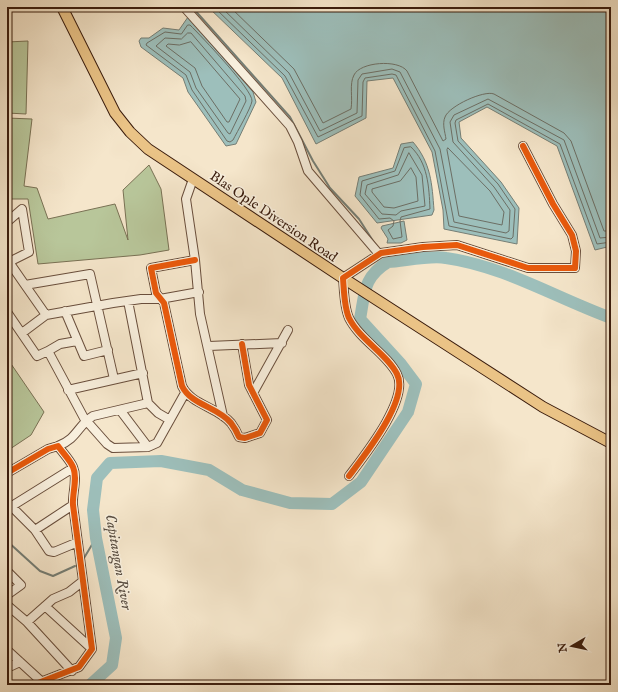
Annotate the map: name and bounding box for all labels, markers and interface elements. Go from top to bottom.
street label: Blas Ople Diversion Road [206,167,341,267]
water label: Capitangan River [100,513,136,612]
north arrow [552,626,592,666]
text: N [555,641,571,654]

